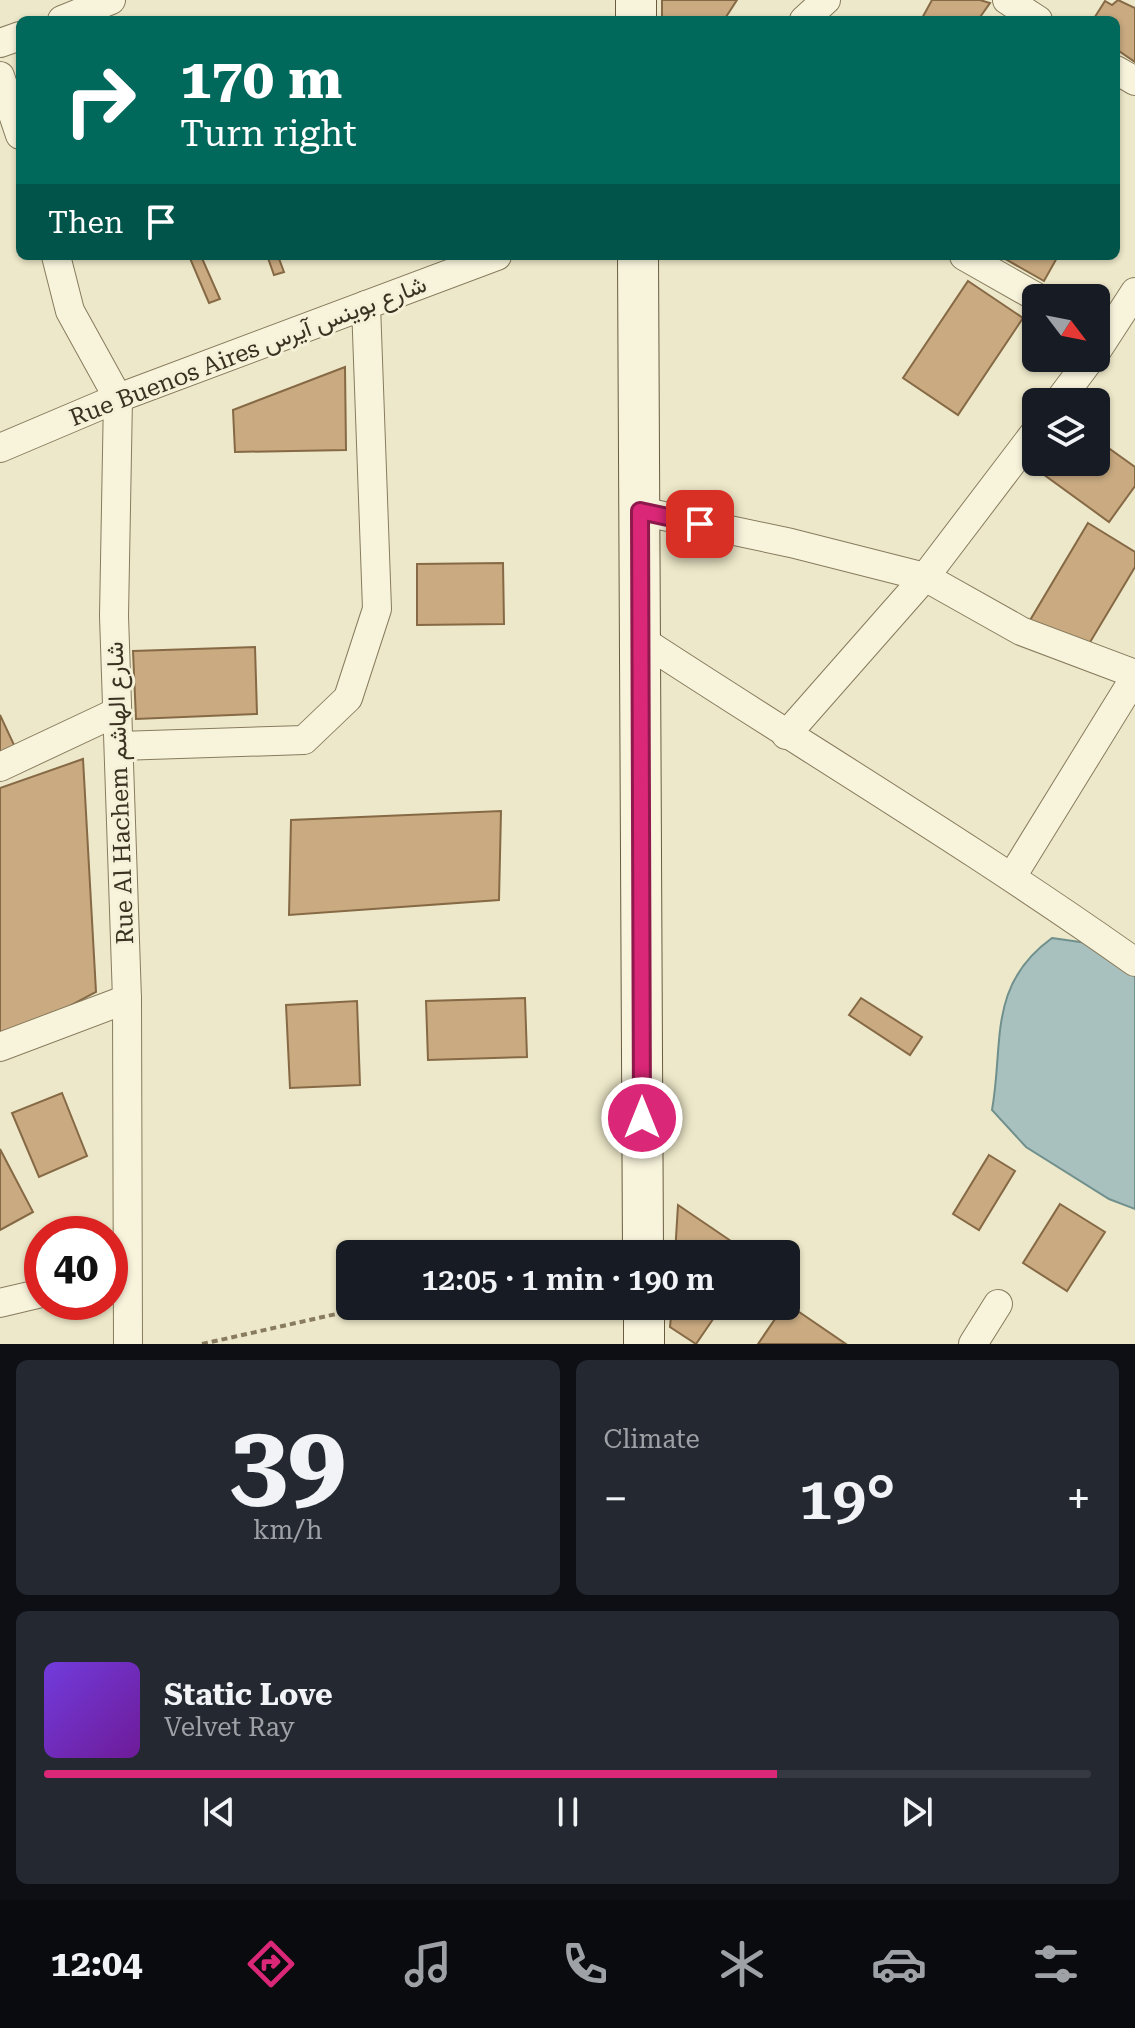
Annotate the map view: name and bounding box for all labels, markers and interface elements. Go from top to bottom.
text: 170 m [180,46,342,112]
icon: right [48,48,152,152]
text: Turn right [180,113,357,155]
icon: arrive [139,200,183,244]
text: Then [48,205,123,240]
street label: Rue Buenos Aires شارع بوينس آيرس [66,270,431,434]
north arrow [1022,284,1110,372]
map controls [1022,284,1110,476]
button: layers [1022,388,1110,476]
pin [666,490,734,558]
icon: arrive [678,502,722,546]
street label: Rue Al Hachem شارع الهاشم [101,641,141,945]
position arrow [600,1076,684,1160]
speed limit sign: 40 [24,1216,128,1320]
text: 12:05 · 1 min · 190 m [422,1262,714,1297]
text: 39 [230,1402,346,1523]
text: Climate [604,1424,700,1454]
text: 19° [799,1463,896,1534]
text: − [604,1473,628,1525]
text: + [1066,1473,1091,1525]
text: km/h [253,1515,323,1545]
text: Static Love [164,1677,333,1712]
text: Velvet Ray [164,1712,295,1742]
icon: previous [197,1790,241,1834]
icon: pause [546,1790,590,1834]
icon: next [895,1790,939,1834]
icon: directions [243,1936,299,1992]
icon: music [400,1936,456,1992]
icon: phone [557,1936,613,1992]
icon: climate [714,1936,770,1992]
icon: car [871,1936,927,1992]
icon: filters [1028,1936,1084,1992]
text: 12:04 [51,1943,142,1985]

